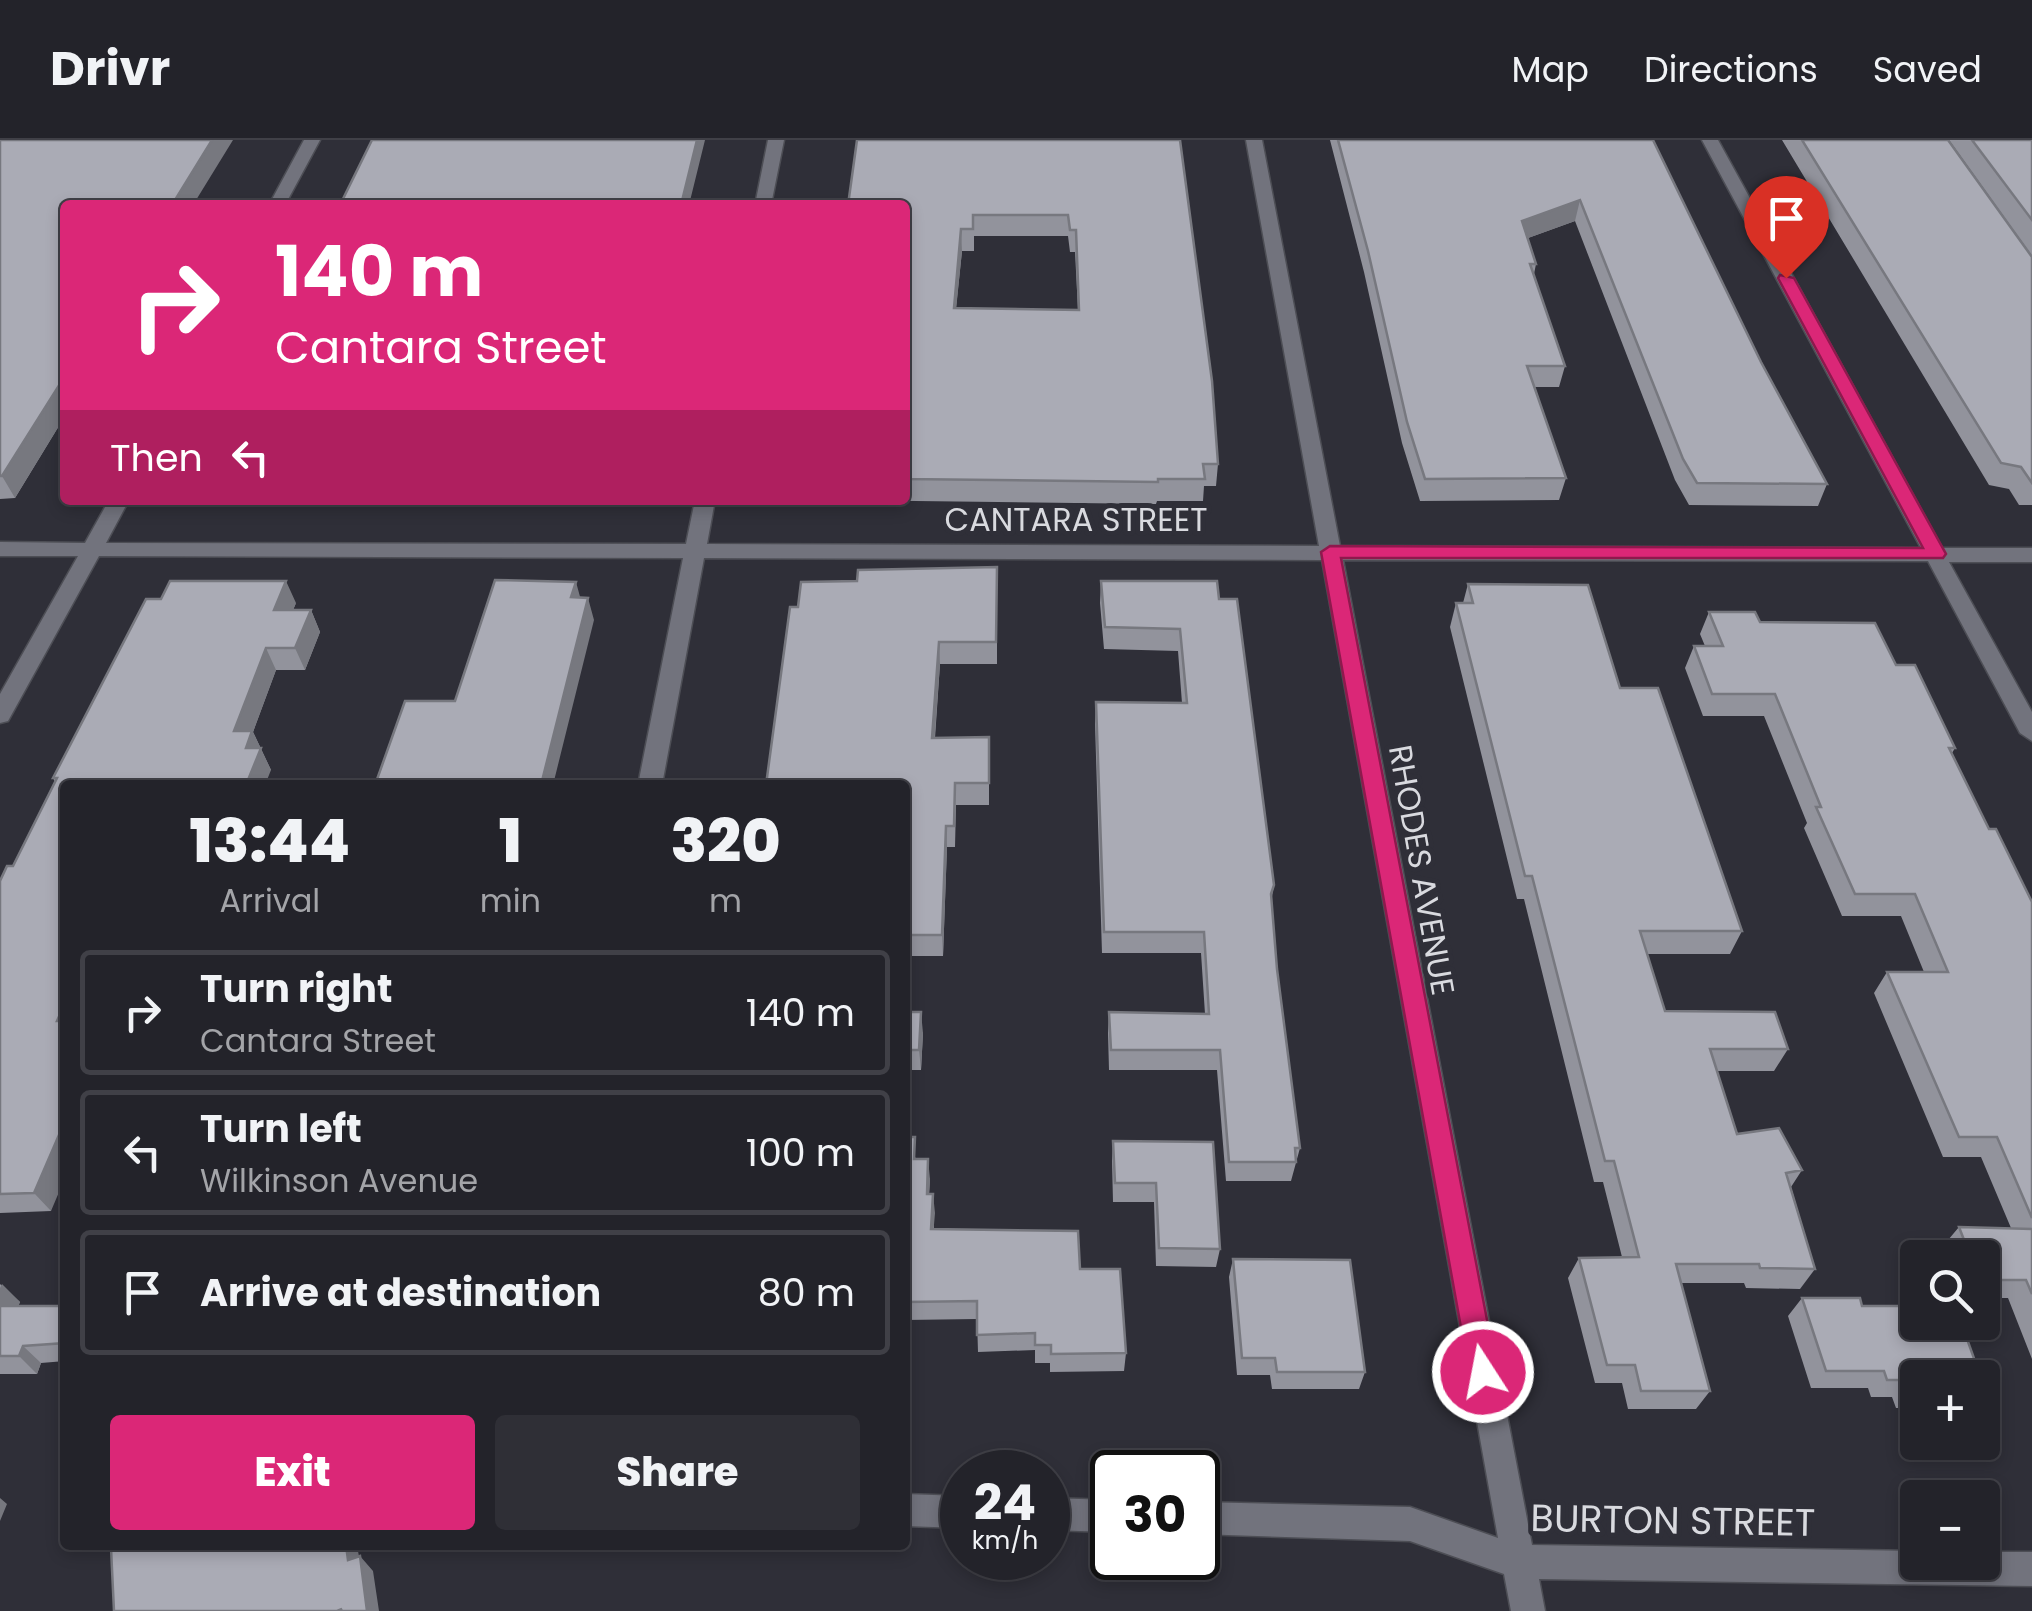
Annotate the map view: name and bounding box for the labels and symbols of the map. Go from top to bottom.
pin [1744,176,1829,279]
street label: CANTARA STREET [945,497,1207,542]
street label: RHODES AVENUE [1378,741,1466,999]
position arrow [1431,1320,1535,1424]
speed limit sign: 30 [1090,1450,1220,1580]
street label: BURTON STREET [1530,1491,1816,1549]

